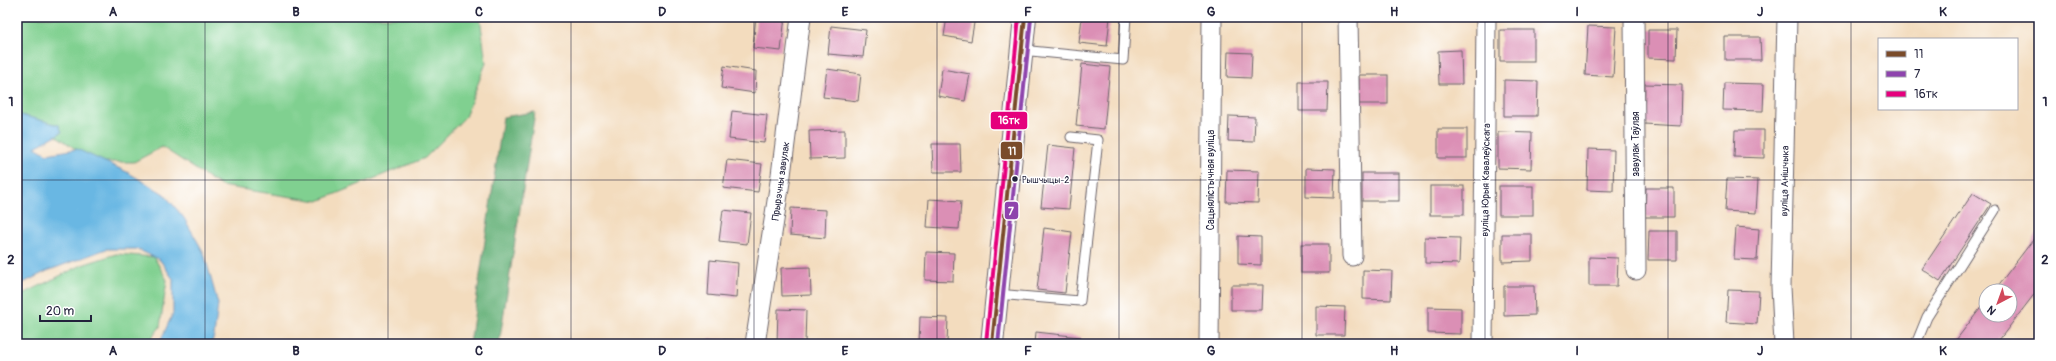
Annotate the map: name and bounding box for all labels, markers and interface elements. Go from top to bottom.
text: A [109,4,118,20]
text: B [292,4,300,20]
text: C [475,4,483,20]
text: D [658,4,666,20]
text: E [842,4,849,20]
text: F [1024,4,1032,20]
text: G [1207,4,1216,20]
text: H [1390,4,1398,20]
text: I [1575,4,1579,20]
text: J [1757,4,1763,20]
text: K [1939,4,1947,20]
legend [1878,38,2018,110]
text: 11 [1914,47,1923,62]
text: 7 [1914,67,1921,82]
text: 16тк [1914,87,1938,102]
text: 1 [8,94,14,110]
text: 1 [2042,94,2048,110]
line badge: 16тк [990,111,1028,130]
street label: завулак Таўлая [1630,111,1642,177]
text: 16тк [998,114,1020,127]
street label: вуліца Юрыя Кавалеўскага [1479,123,1493,237]
street label: Сацыялістычная вуліца [1205,130,1217,230]
street label: Прырэчны завулак [770,141,792,221]
line badge: 11 [1000,141,1023,160]
text: 11 [1008,145,1016,158]
street label: вуліца Анішчыка [1778,145,1792,217]
marker: Рышчыцы-2 [1010,174,1020,184]
place label: Рышчыцы-2 [1022,175,1069,186]
line badge: 7 [1004,201,1019,220]
text: 7 [1008,205,1014,218]
text: 2 [7,252,15,268]
text: 2 [2041,252,2049,268]
north arrow [1978,283,2018,323]
scale bar [40,297,91,323]
text: N [1984,302,1999,318]
text: 20 m [46,304,75,319]
text: A [109,343,118,359]
text: B [292,343,300,359]
text: C [475,343,483,359]
text: D [658,343,666,359]
text: E [842,343,849,359]
text: F [1024,343,1032,359]
text: G [1207,343,1216,359]
text: H [1390,343,1398,359]
text: I [1575,343,1579,359]
text: J [1757,343,1763,359]
text: K [1939,343,1947,359]

